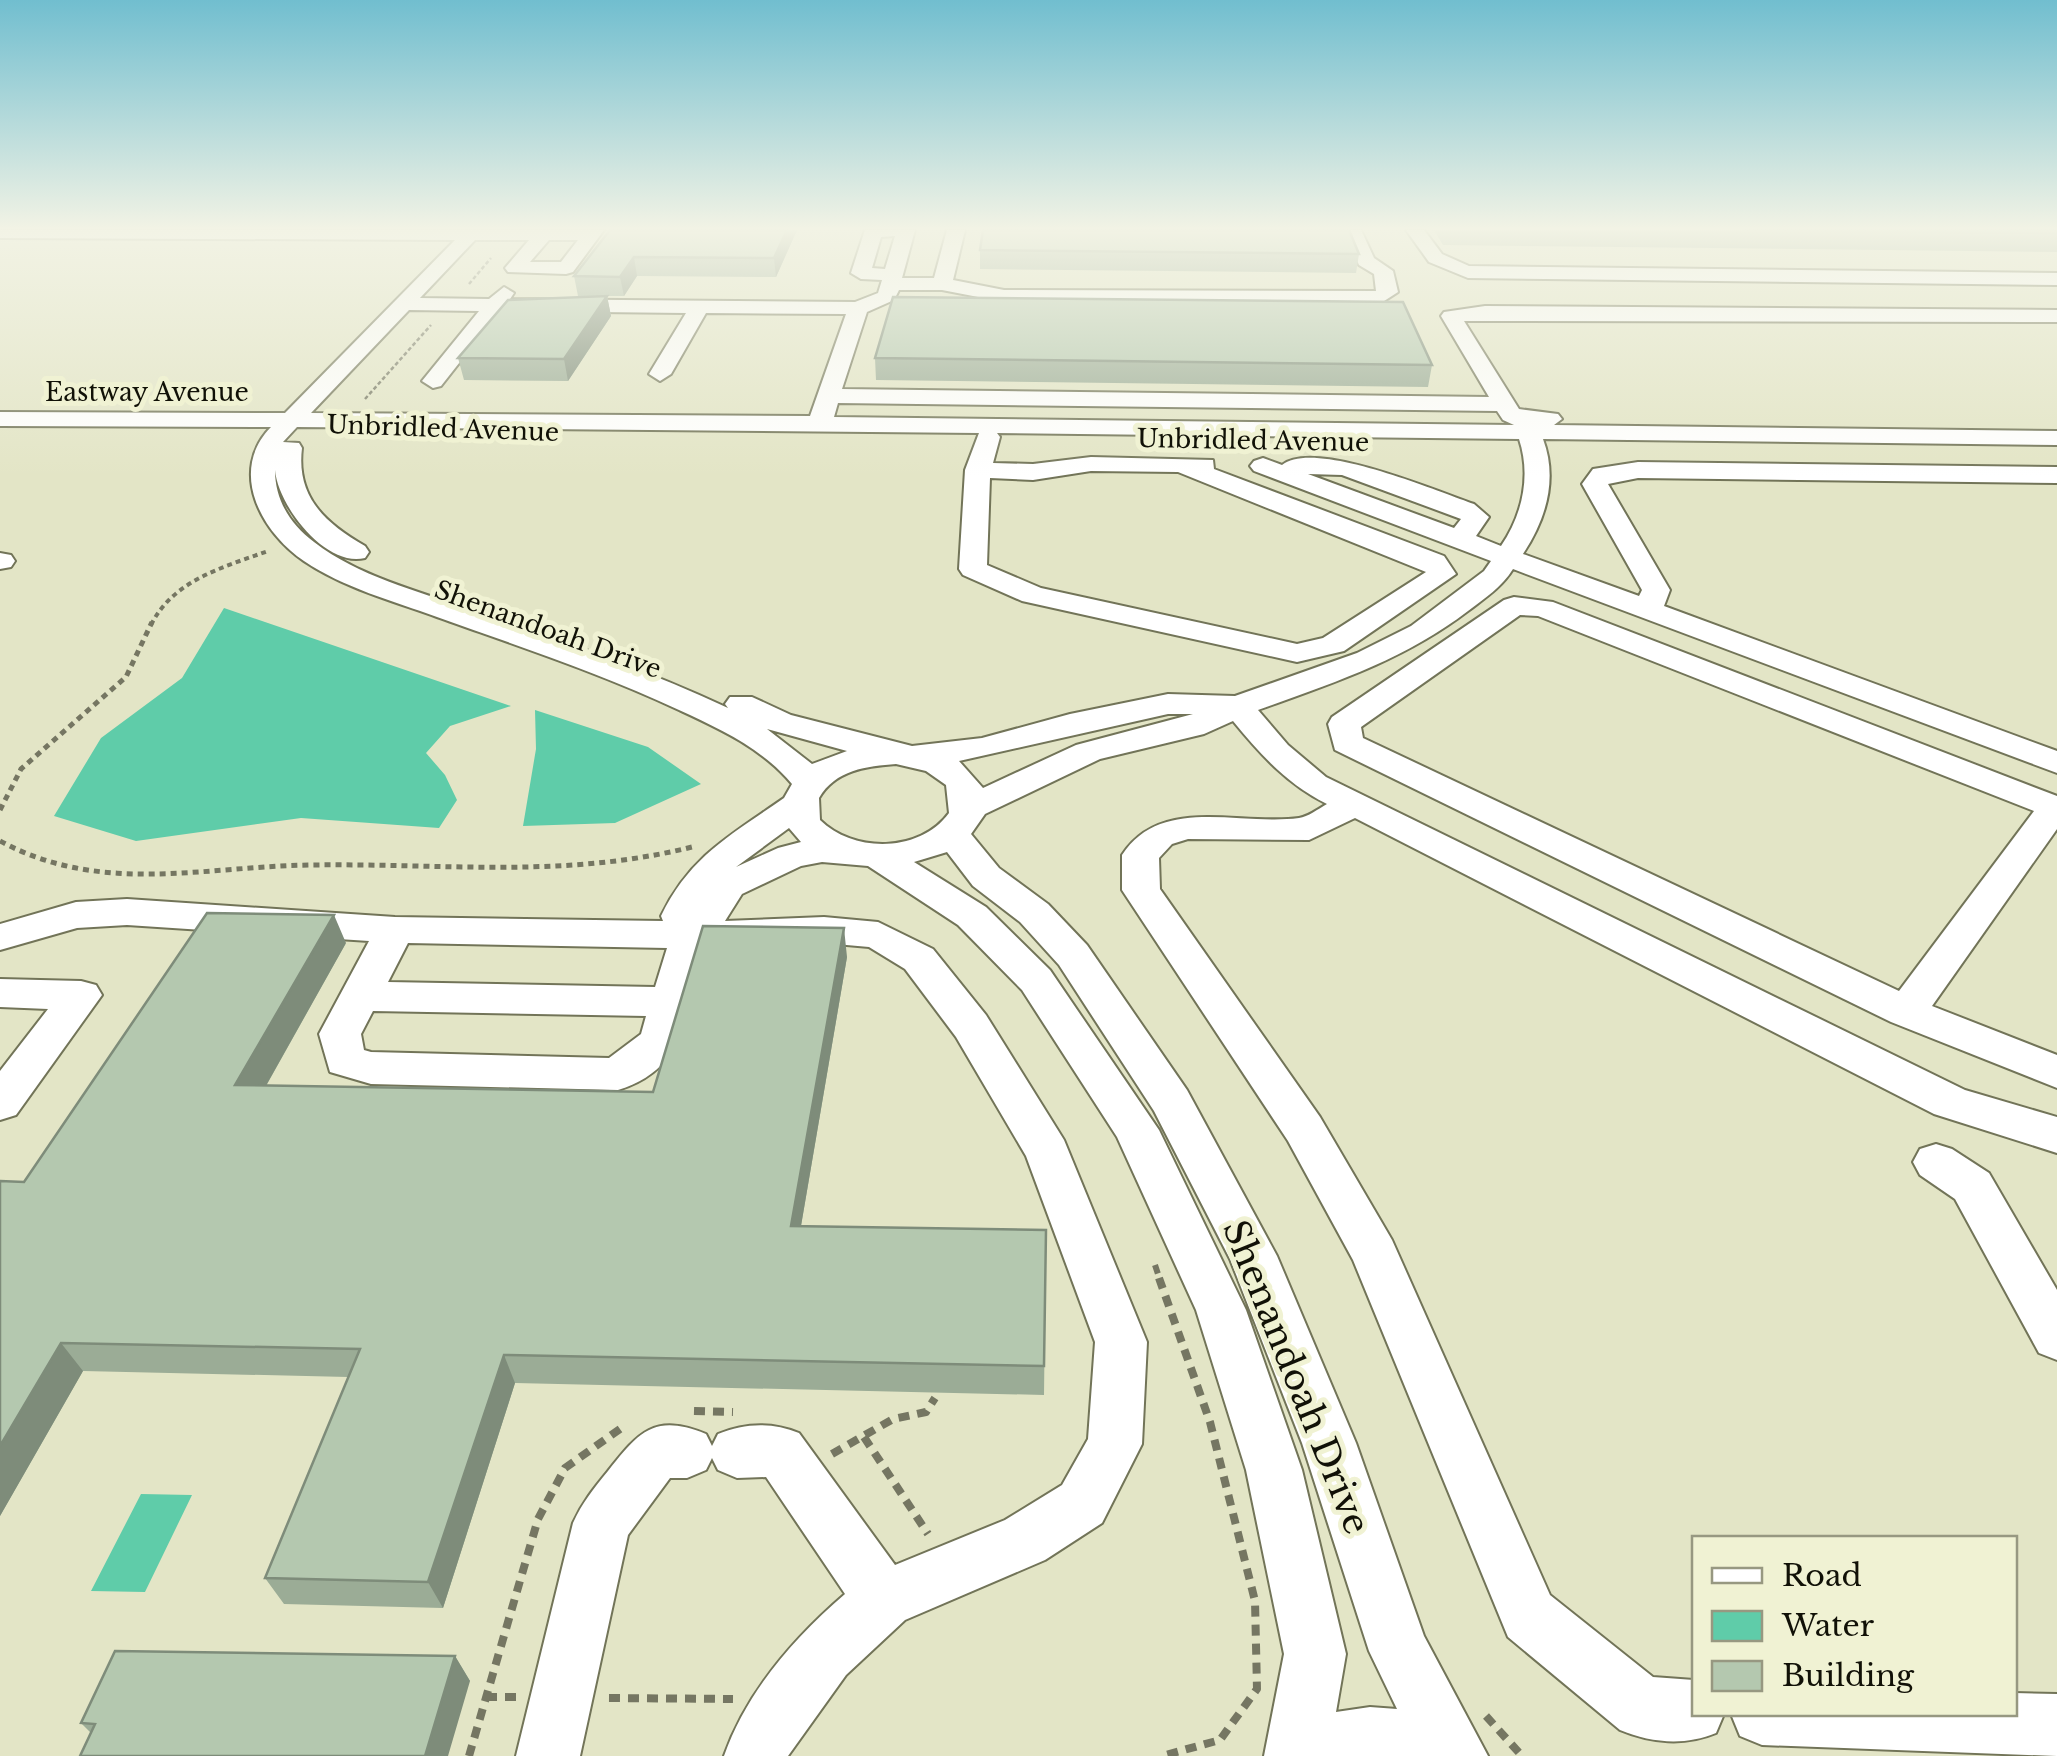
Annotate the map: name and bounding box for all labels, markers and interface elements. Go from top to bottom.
street label: Eastway Avenue [45,377,249,408]
street label: Unbridled Avenue [326,409,560,448]
street label: Unbridled Avenue [1137,423,1369,458]
street label: Shenandoah Drive [430,574,665,685]
street label: Shenandoah Drive [1214,1214,1379,1540]
legend [1692,1536,2017,1716]
text: Road [1782,1557,1862,1594]
text: Water [1781,1607,1875,1644]
text: Building [1782,1657,1915,1694]

